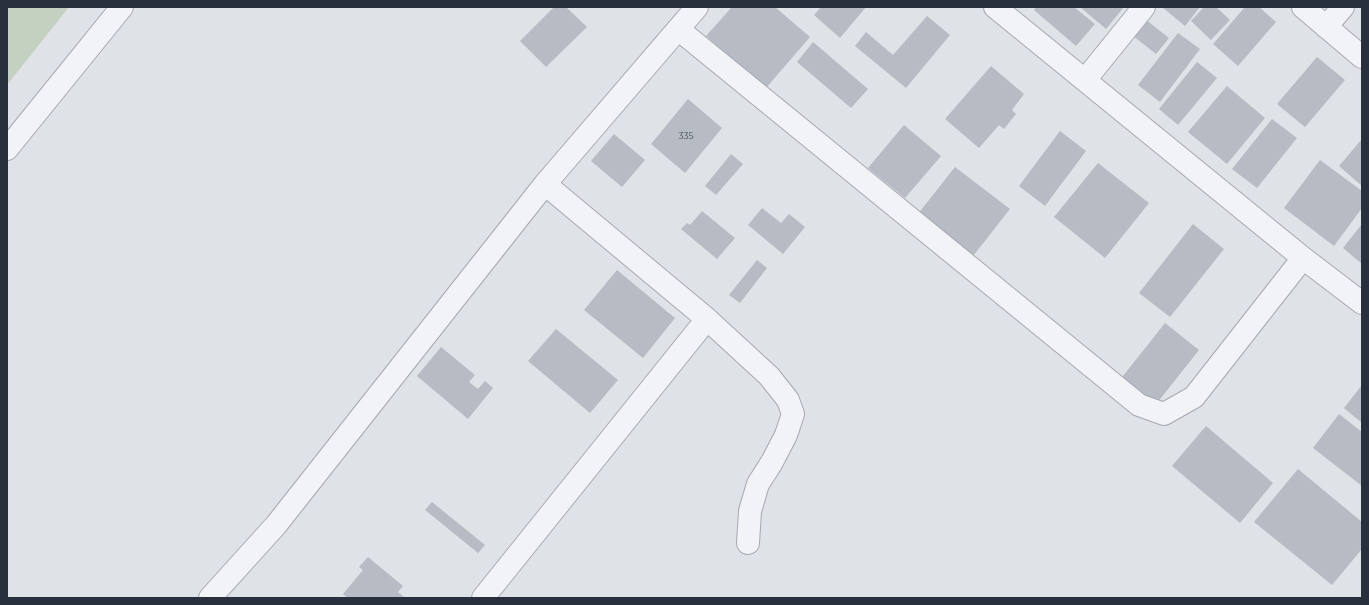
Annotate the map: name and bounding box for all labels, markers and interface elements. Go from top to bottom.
house number: 335 [678,131,694,141]

